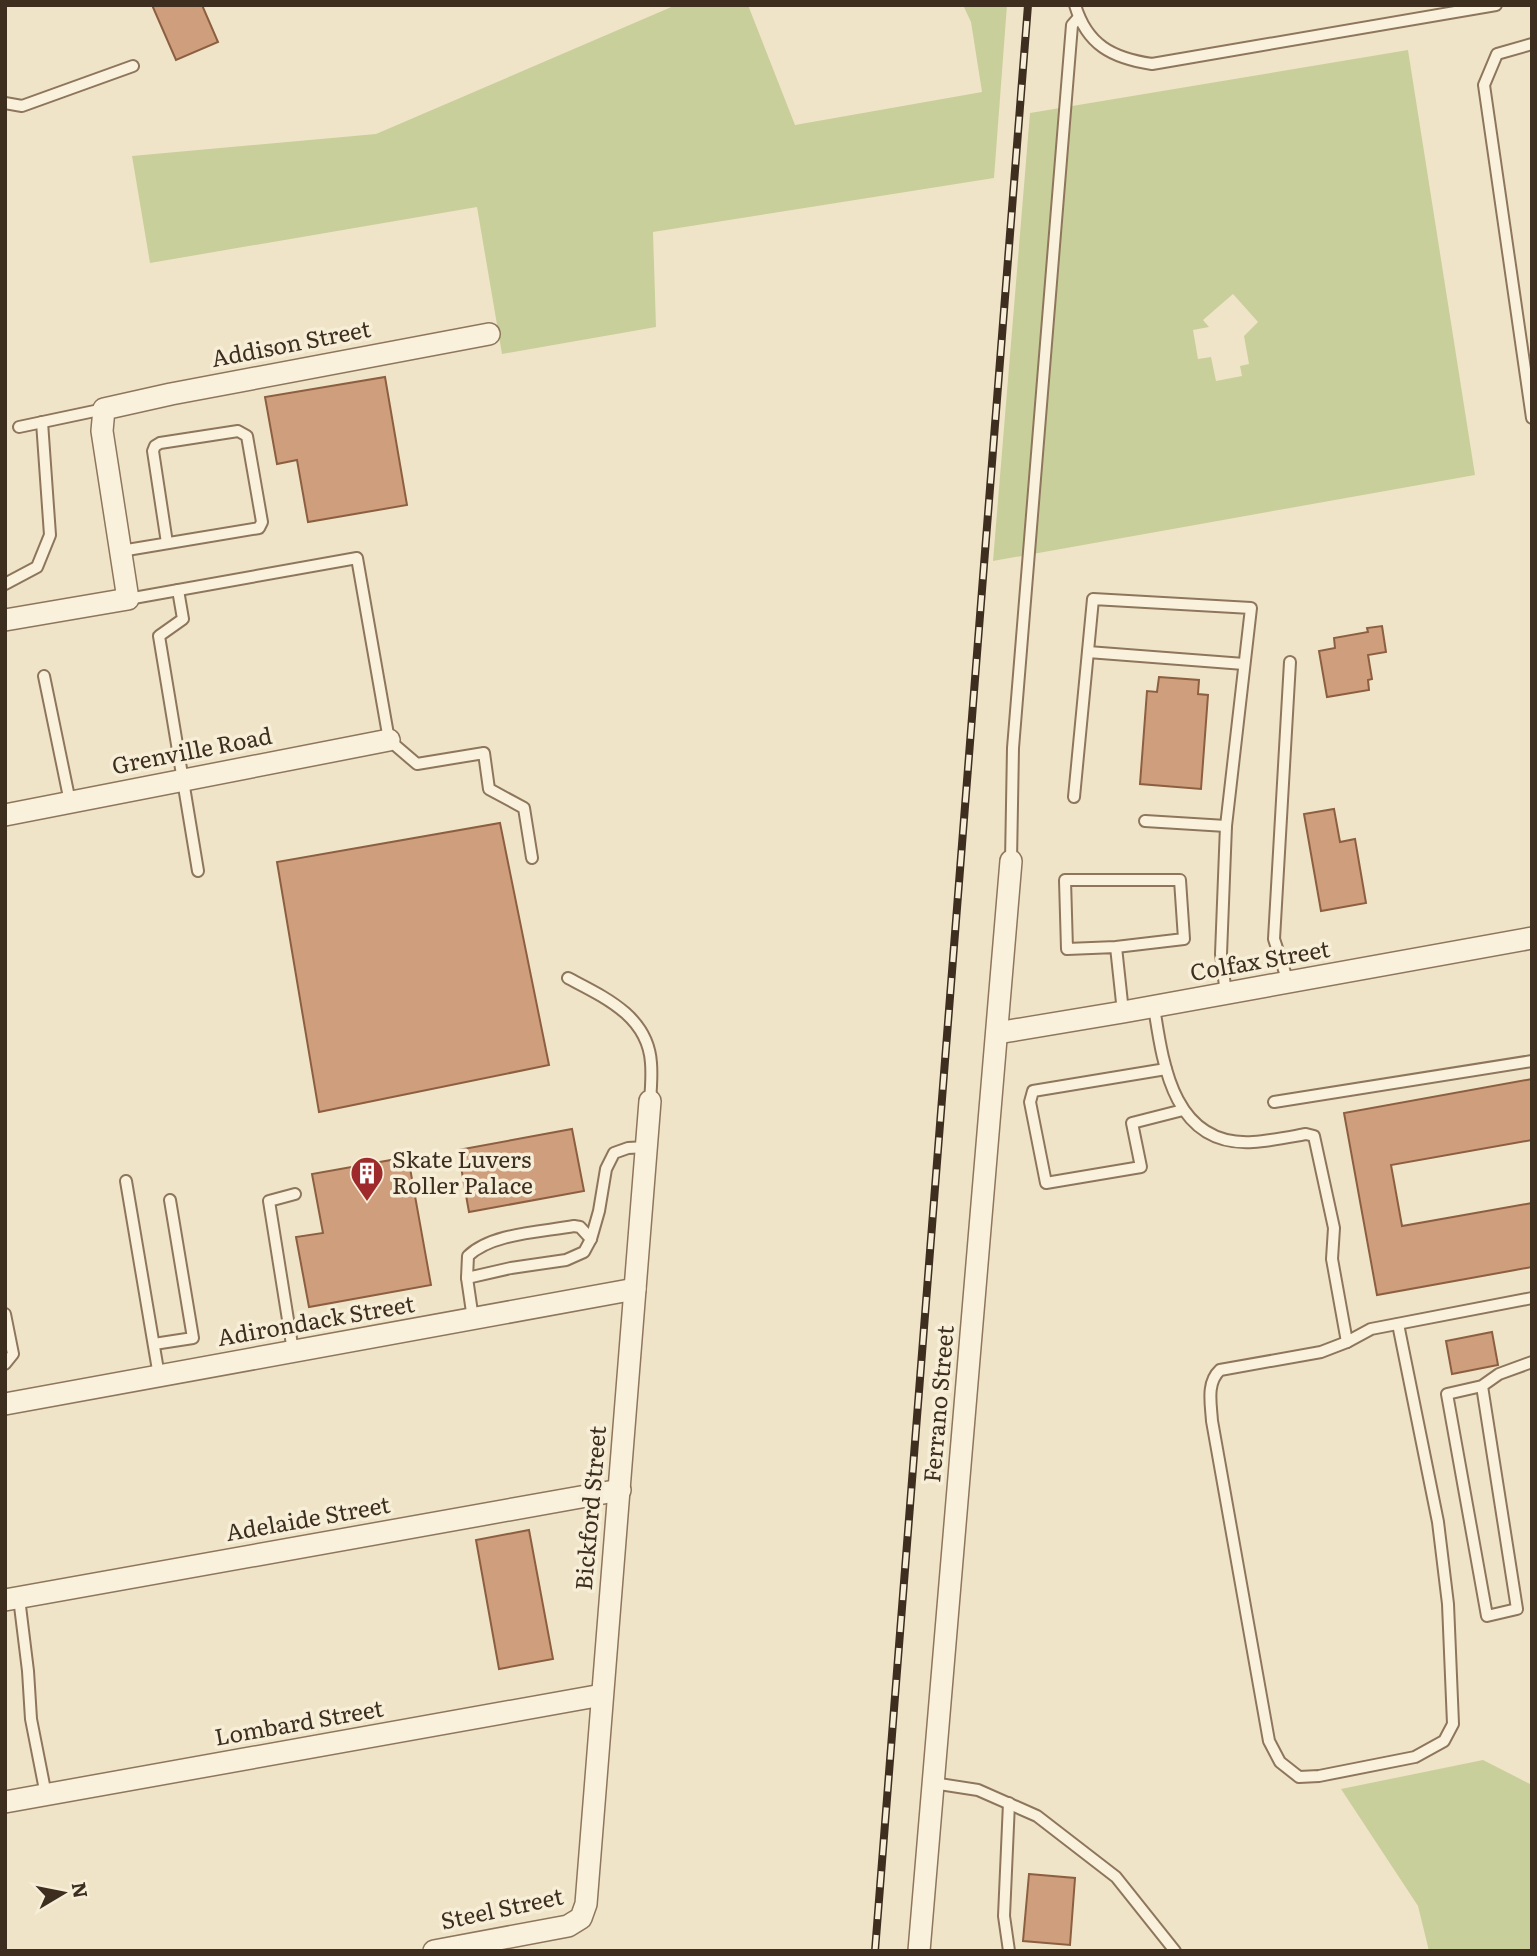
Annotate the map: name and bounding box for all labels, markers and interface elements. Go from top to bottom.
street label: Addison Street [208,310,374,374]
street label: Grenville Road [109,717,275,781]
street label: Colfax Street [1187,930,1333,988]
place label: Skate Luvers Roller Palace [392,1141,533,1201]
building icon: Skate Luvers Roller Palace [348,1154,386,1203]
street label: Adirondack Street [214,1285,418,1353]
street label: Ferrano Street [913,1323,961,1484]
street label: Bickford Street [565,1423,613,1592]
street label: Adelaide Street [223,1486,393,1548]
street label: Lombard Street [212,1689,386,1753]
north arrow [28,1858,98,1928]
street label: Steel Street [437,1877,567,1937]
text: N [66,1880,96,1900]

